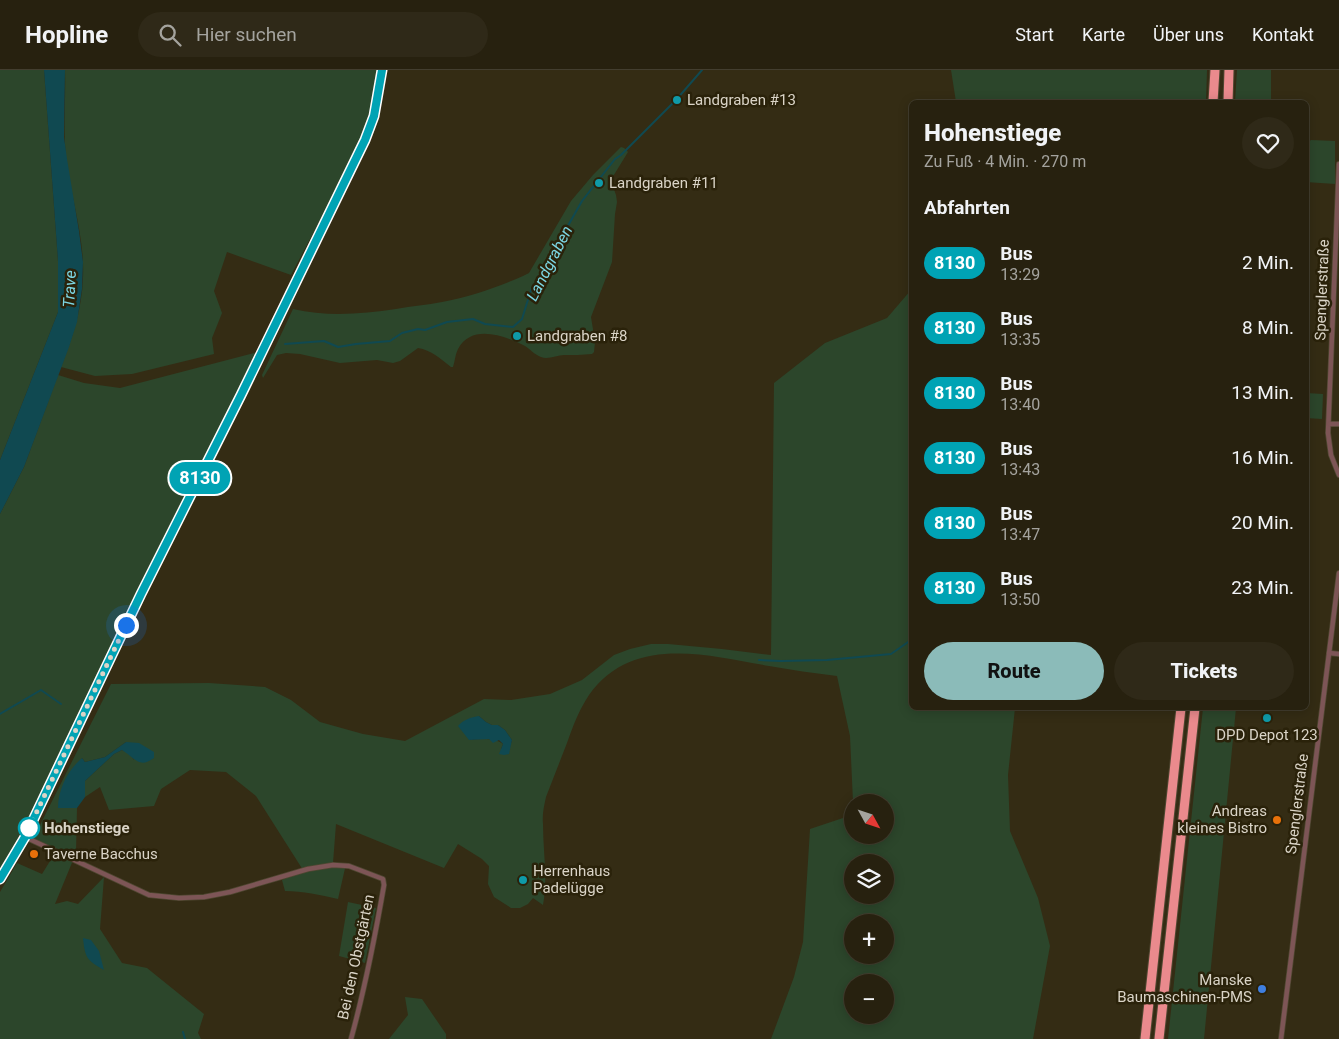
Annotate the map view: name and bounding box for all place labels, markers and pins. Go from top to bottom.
place label: Landgraben #13 [687,91,796,109]
marker: Landgraben #13 [671,94,683,106]
place label: Landgraben #11 [609,174,718,192]
marker: Landgraben #11 [593,177,605,189]
place label: Landgraben #8 [527,327,627,345]
marker: Landgraben #8 [511,330,523,342]
marker: DPD Depot 123 [1261,712,1273,724]
place label: DPD Depot 123 [1216,726,1318,744]
place label: Andreas kleines Bistro [1177,802,1267,837]
marker: Andreas kleines Bistro [1271,814,1283,826]
marker: Hohenstiege [18,817,40,839]
place label: Hohenstiege [44,819,130,837]
place label: Taverne Bacchus [44,845,158,863]
marker: Taverne Bacchus [28,848,40,860]
place label: Herrenhaus Padelügge [533,862,610,897]
marker: Herrenhaus Padelügge [517,874,529,886]
place label: Manske Baumaschinen-PMS [1117,971,1252,1006]
marker: Manske Baumaschinen-PMS [1256,983,1268,995]

